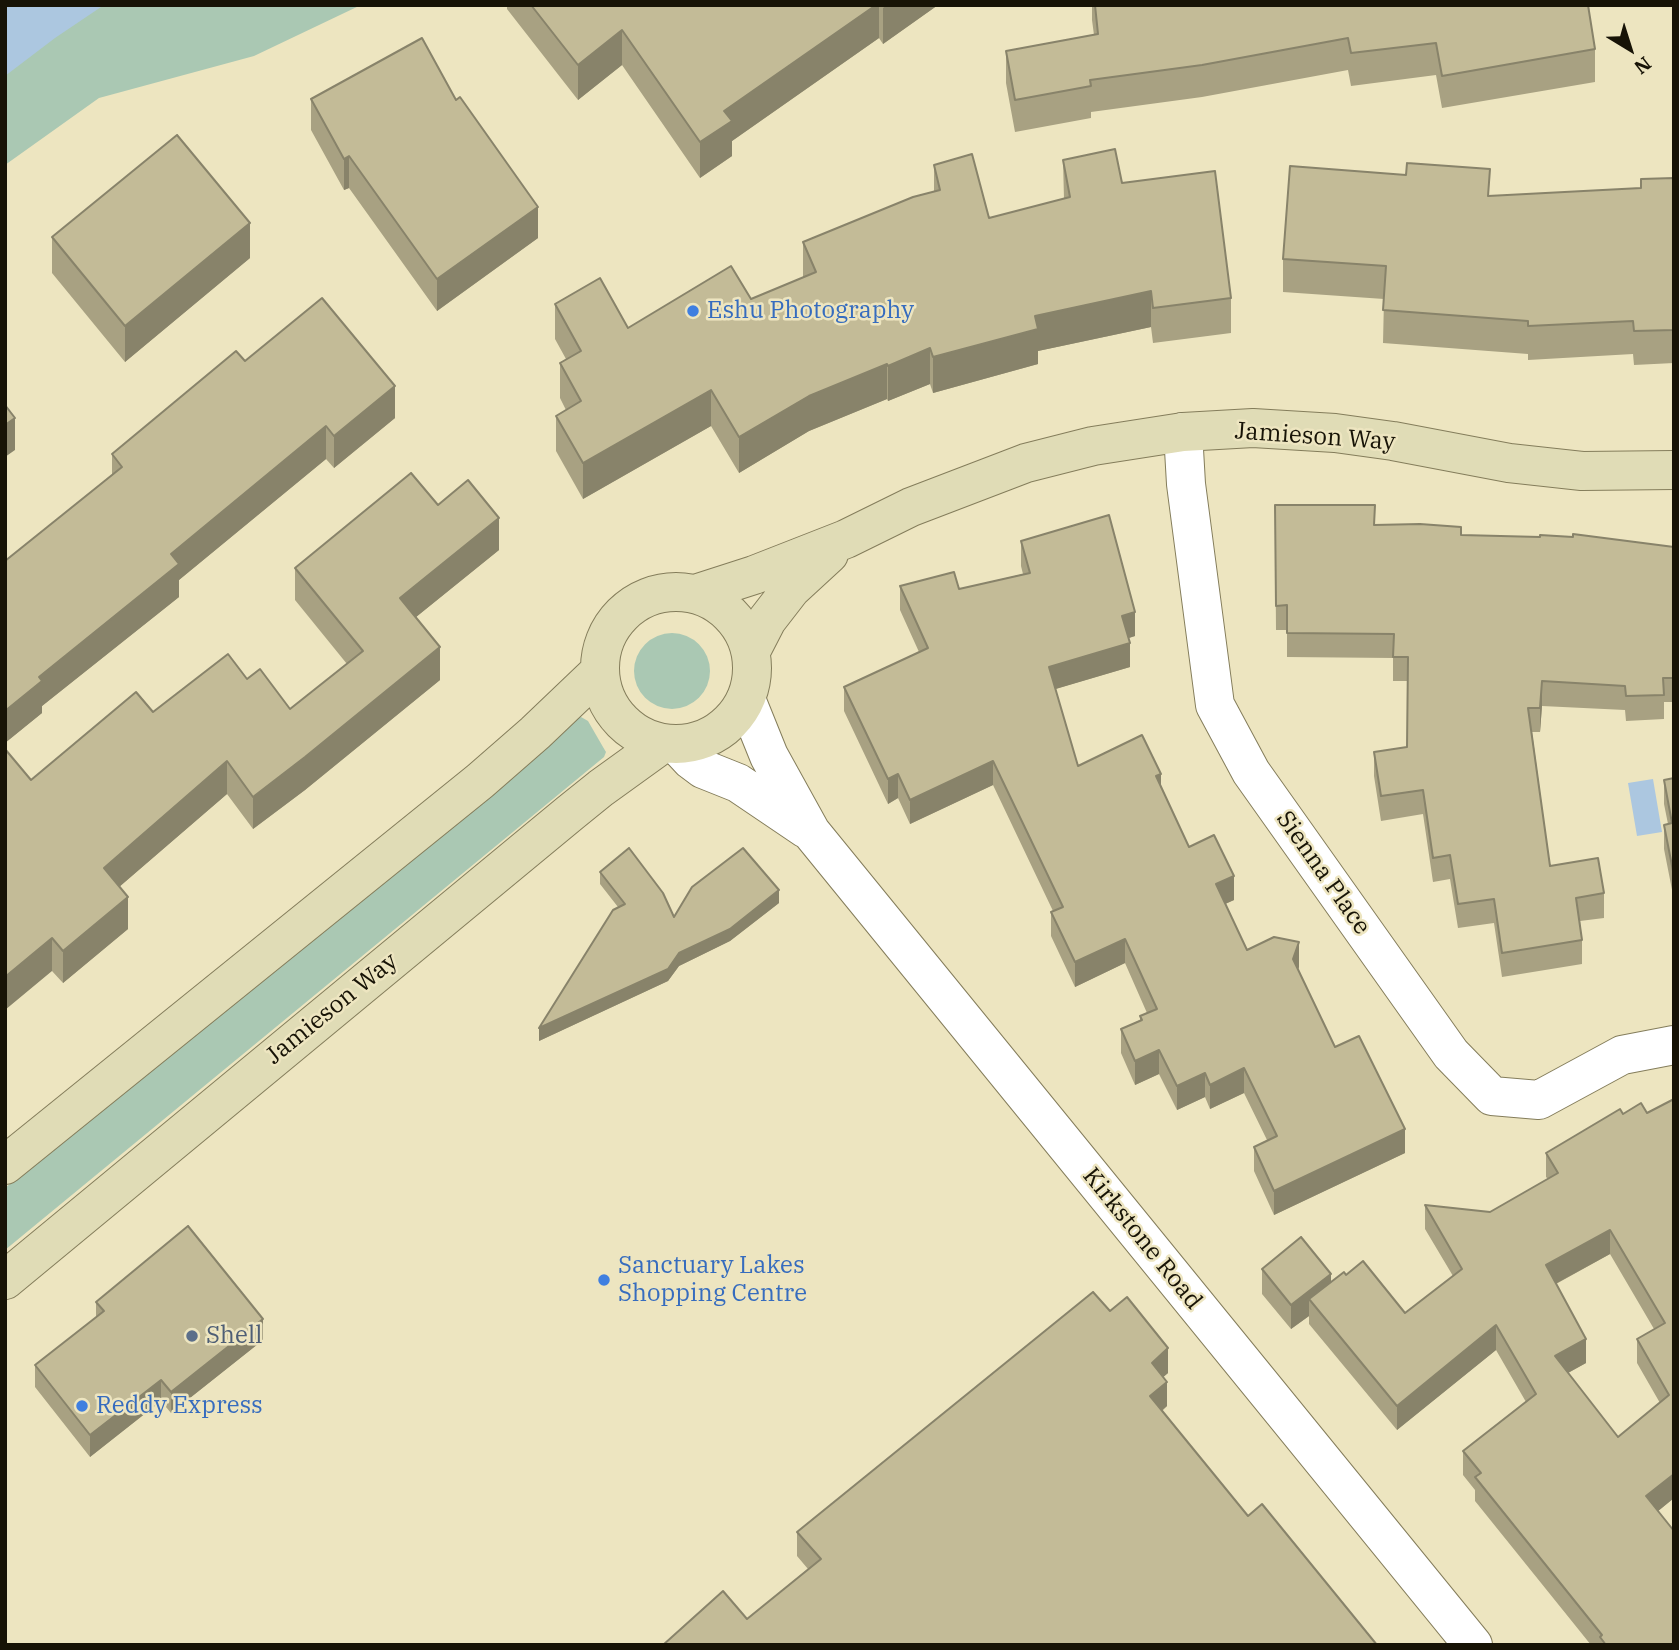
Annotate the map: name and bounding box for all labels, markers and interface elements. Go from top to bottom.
north arrow [1595,14,1665,84]
text: N [1630,51,1656,80]
place label: Eshu Photography [707,297,914,325]
marker: Eshu Photography [685,303,701,319]
street label: Jamieson Way [1234,417,1396,457]
street label: Sienna Place [1270,806,1376,940]
street label: Jamieson Way [260,947,404,1071]
street label: Kirkstone Road [1076,1162,1208,1316]
place label: Sanctuary Lakes Shopping Centre [618,1252,807,1308]
marker: Sanctuary Lakes Shopping Centre [596,1272,612,1288]
place label: Shell [206,1322,262,1350]
marker: Shell [184,1328,200,1344]
place label: Reddy Express [96,1392,263,1420]
marker: Reddy Express [74,1398,90,1414]

